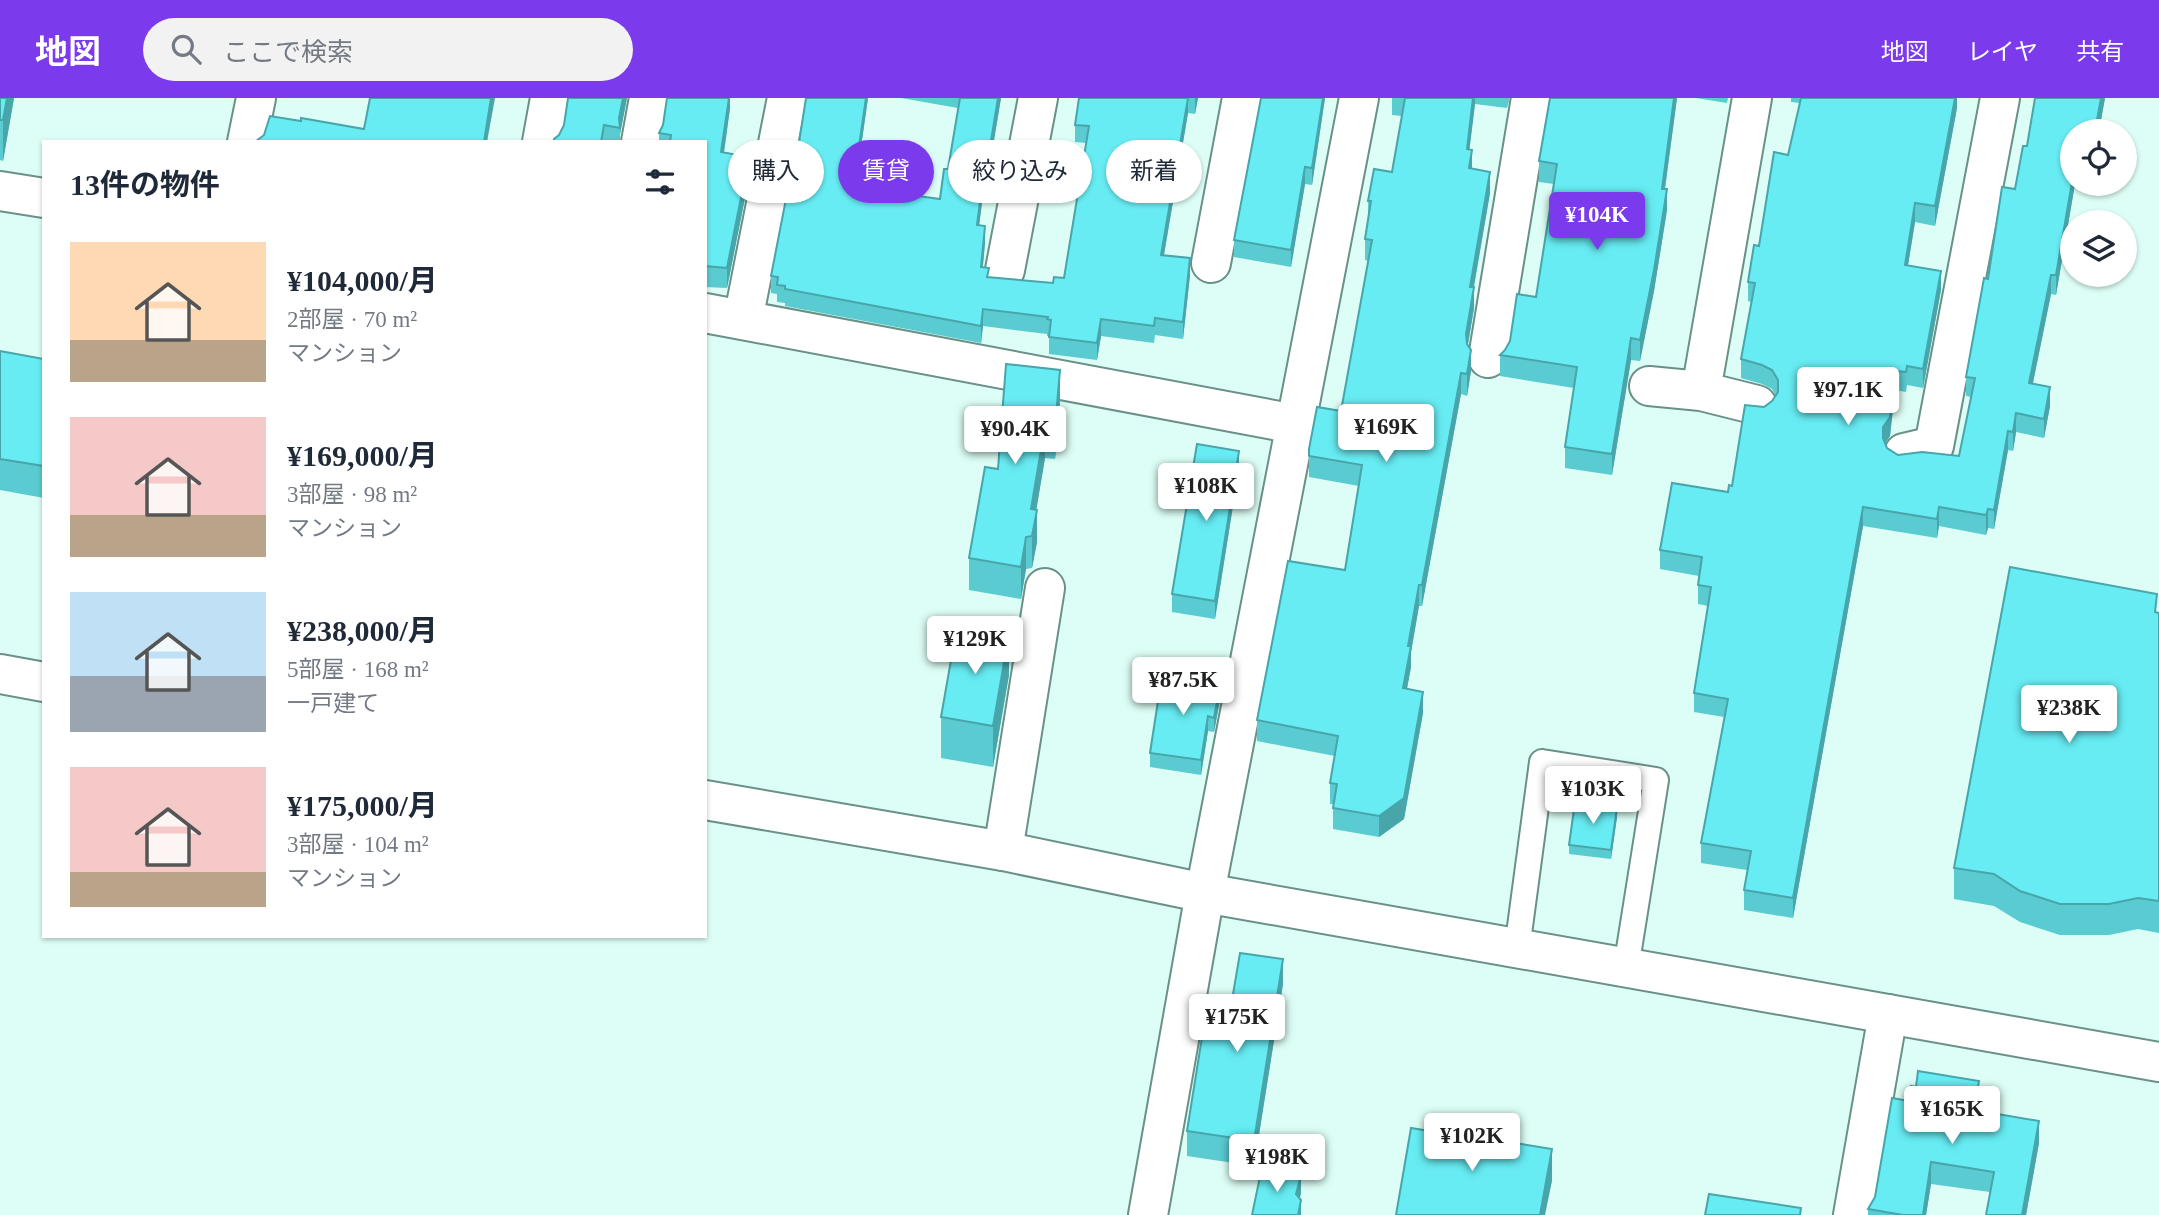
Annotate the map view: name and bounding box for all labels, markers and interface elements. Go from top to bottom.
search box [143,18,633,81]
icon: search [167,30,205,68]
text: 地図 [35,34,101,70]
text: ここで検索 [223,38,353,67]
text: 地図 [1881,39,1929,65]
text: レイヤ [1967,39,2038,65]
text: 共有 [2076,39,2124,65]
map controls [2060,119,2137,287]
button: locate [2060,119,2137,196]
chip: 購入 [728,140,824,203]
chip: 賃貸 [838,140,934,203]
chip: 絞り込み [948,140,1092,203]
chip: 新着 [1106,140,1202,203]
icon: filters [641,163,679,201]
text: 13件の物件 [70,168,220,201]
pin: ¥104K [1548,192,1646,252]
text: ¥104K [1565,202,1629,227]
button: layers [2060,210,2137,287]
text: ¥104,000/月 [287,264,438,297]
icon: home [126,270,210,354]
text: 2部屋 · 70 m² [287,307,417,332]
text: マンション [287,341,402,366]
pin: ¥97.1K [1791,368,1905,427]
text: ¥97.1K [1813,377,1883,402]
pin: ¥169K [1337,404,1435,464]
pin: ¥90.4K [958,406,1072,466]
text: ¥169K [1354,414,1418,439]
text: ¥90.4K [980,416,1050,441]
text: ¥169,000/月 [287,439,438,472]
icon: home [126,445,210,529]
pin: ¥108K [1157,464,1255,523]
text: ¥108K [1174,473,1238,498]
text: 3部屋 · 98 m² [287,482,417,507]
text: マンション [287,516,402,541]
text: ¥238,000/月 [287,614,438,647]
pin: ¥129K [926,616,1024,676]
icon: home [126,620,210,704]
text: ¥129K [943,626,1007,651]
text: 5部屋 · 168 m² [287,657,429,682]
pin: ¥87.5K [1126,658,1240,717]
text: ¥87.5K [1148,667,1218,692]
pin: ¥238K [2020,686,2118,745]
text: 一戸建て [287,691,379,716]
text: ¥238K [2037,695,2101,720]
pin: ¥103K [1544,766,1642,826]
text: ¥103K [1561,776,1625,801]
text: ¥175,000/月 [287,789,438,822]
icon: home [126,795,210,879]
text: 3部屋 · 104 m² [287,832,429,857]
text: マンション [287,866,402,891]
pin: ¥175K [1188,995,1286,1054]
text: ¥175K [1205,1004,1269,1029]
pin: ¥165K [1903,1086,2001,1146]
text: ¥165K [1920,1096,1984,1121]
pin: ¥102K [1423,1114,1521,1173]
text: ¥102K [1440,1123,1504,1148]
pin: ¥198K [1228,1134,1326,1194]
text: ¥198K [1245,1144,1309,1169]

